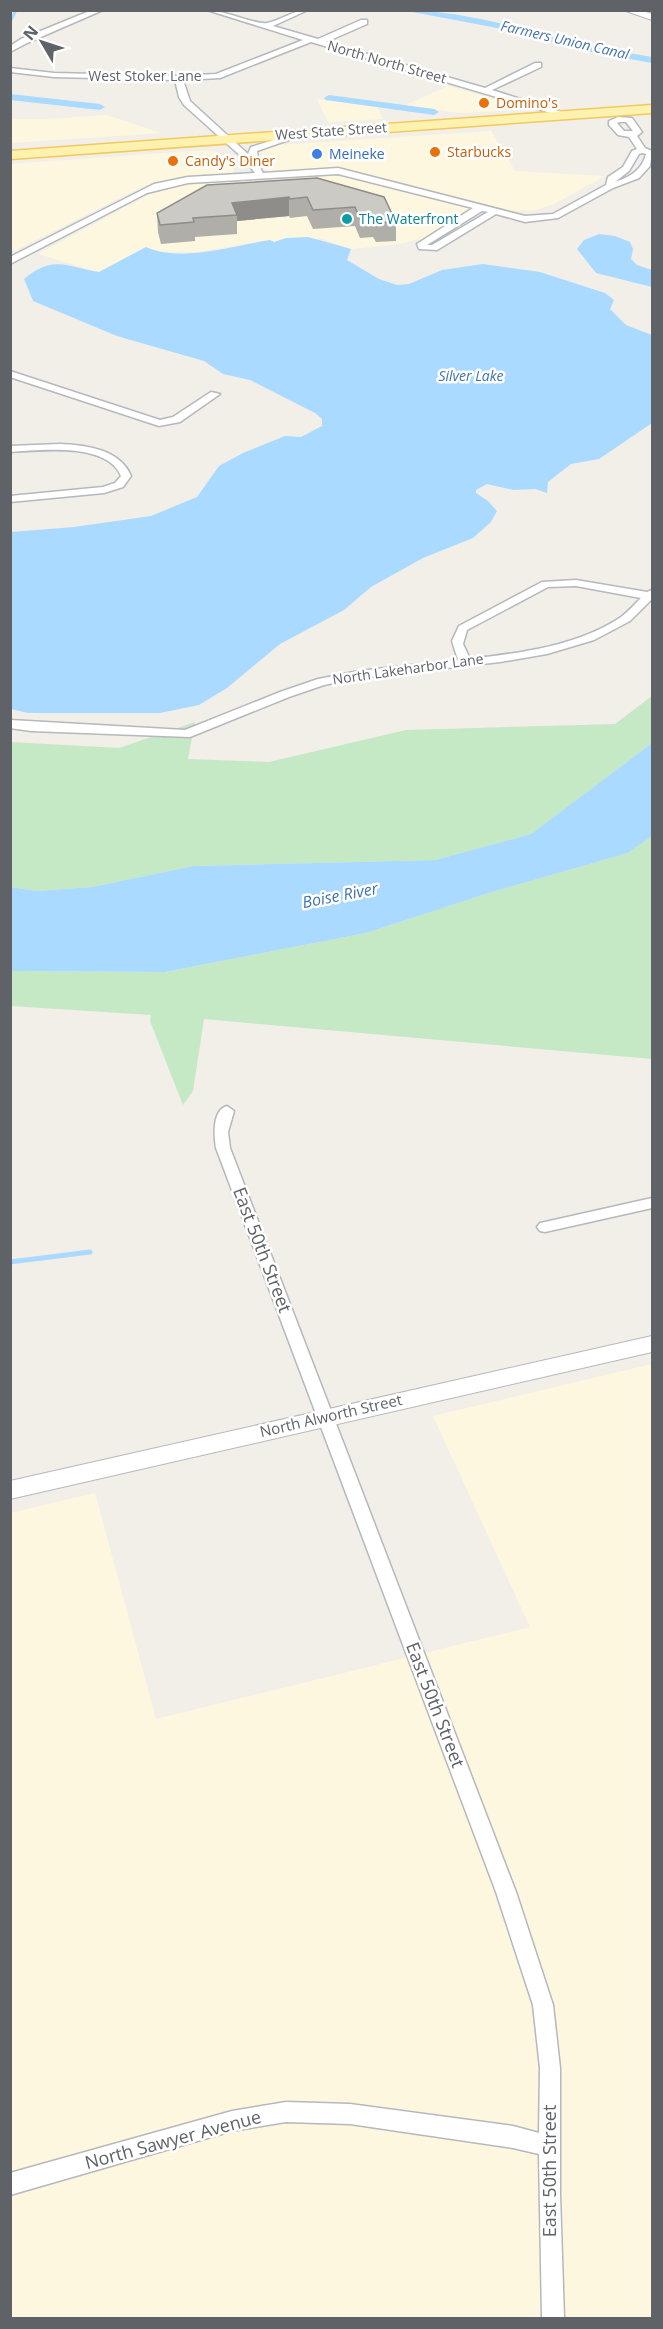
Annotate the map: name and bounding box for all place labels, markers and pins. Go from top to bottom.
place label: Domino's [496,93,558,112]
marker: Domino's [477,96,491,110]
place label: Starbucks [447,142,511,161]
place label: Meineke [329,144,385,163]
marker: Starbucks [428,145,442,159]
marker: Meineke [310,147,324,161]
place label: Candy's Diner [185,151,275,170]
marker: Candy's Diner [166,154,180,168]
place label: The Waterfront [359,209,459,228]
marker: The Waterfront [340,212,354,226]

